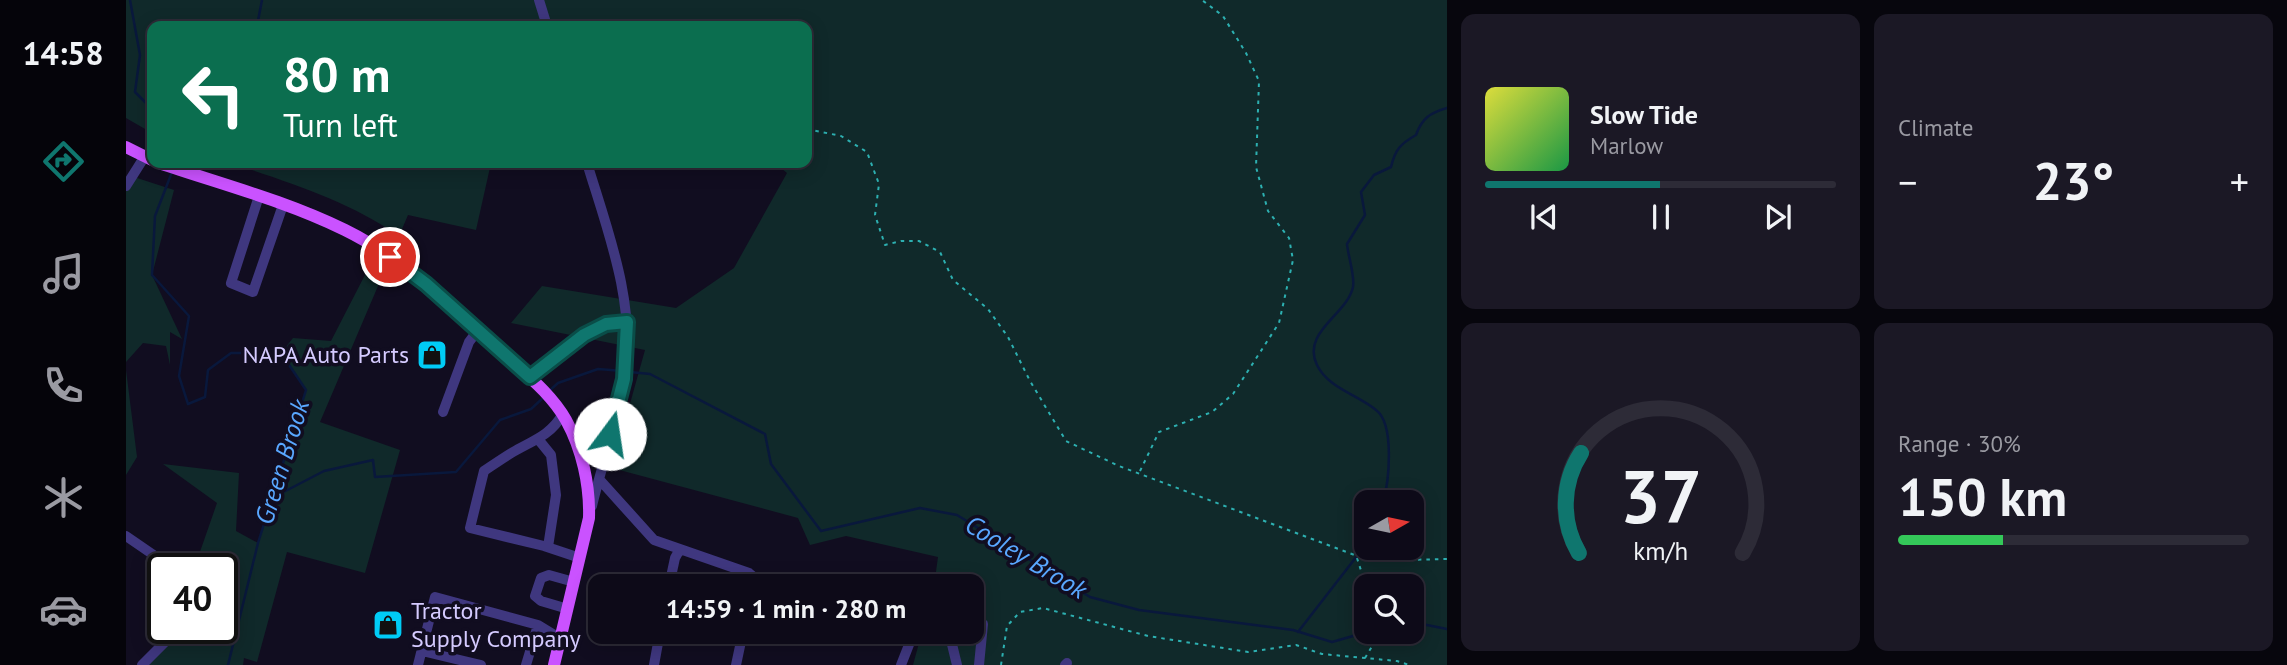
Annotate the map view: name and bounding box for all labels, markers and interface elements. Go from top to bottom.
text: 14:58 [22,32,104,74]
text: 80 m [283,42,390,106]
icon: left [168,49,259,140]
text: Slow Tide [1590,98,1698,131]
text: Turn left [283,104,398,146]
text: Climate [1898,113,1973,142]
text: Marlow [1590,131,1663,160]
icon: directions [39,137,88,186]
text: 23° [2033,147,2114,214]
text: − [1898,157,1917,206]
text: + [2230,157,2249,206]
icon: previous [1525,198,1563,236]
icon: pause [1642,198,1680,236]
icon: next [1759,198,1797,236]
pin [360,227,420,287]
icon: arrive [371,238,409,276]
icon: music [39,249,88,298]
shop icon: NAPA Auto Parts [415,338,449,372]
place label: NAPA Auto Parts [242,339,409,370]
icon: phone [39,361,88,410]
water label: Green Brook [247,394,317,528]
position arrow [573,397,647,471]
text: Range · 30% [1898,429,2021,458]
text: 37 [1619,449,1702,543]
text: 150 km [1898,463,2067,530]
icon: climate [39,473,88,522]
north arrow [1354,490,1424,560]
map controls [1354,490,1424,644]
water label: Cooley Brook [959,507,1094,606]
text: km/h [1633,535,1688,567]
speed limit sign: 40 [147,553,238,644]
button: search [1354,574,1424,644]
icon: car [39,585,88,634]
text: 14:59 · 1 min · 280 m [666,592,906,625]
place label: Tractor Supply Company [411,595,581,654]
shop icon: Tractor Supply Company [371,608,405,642]

